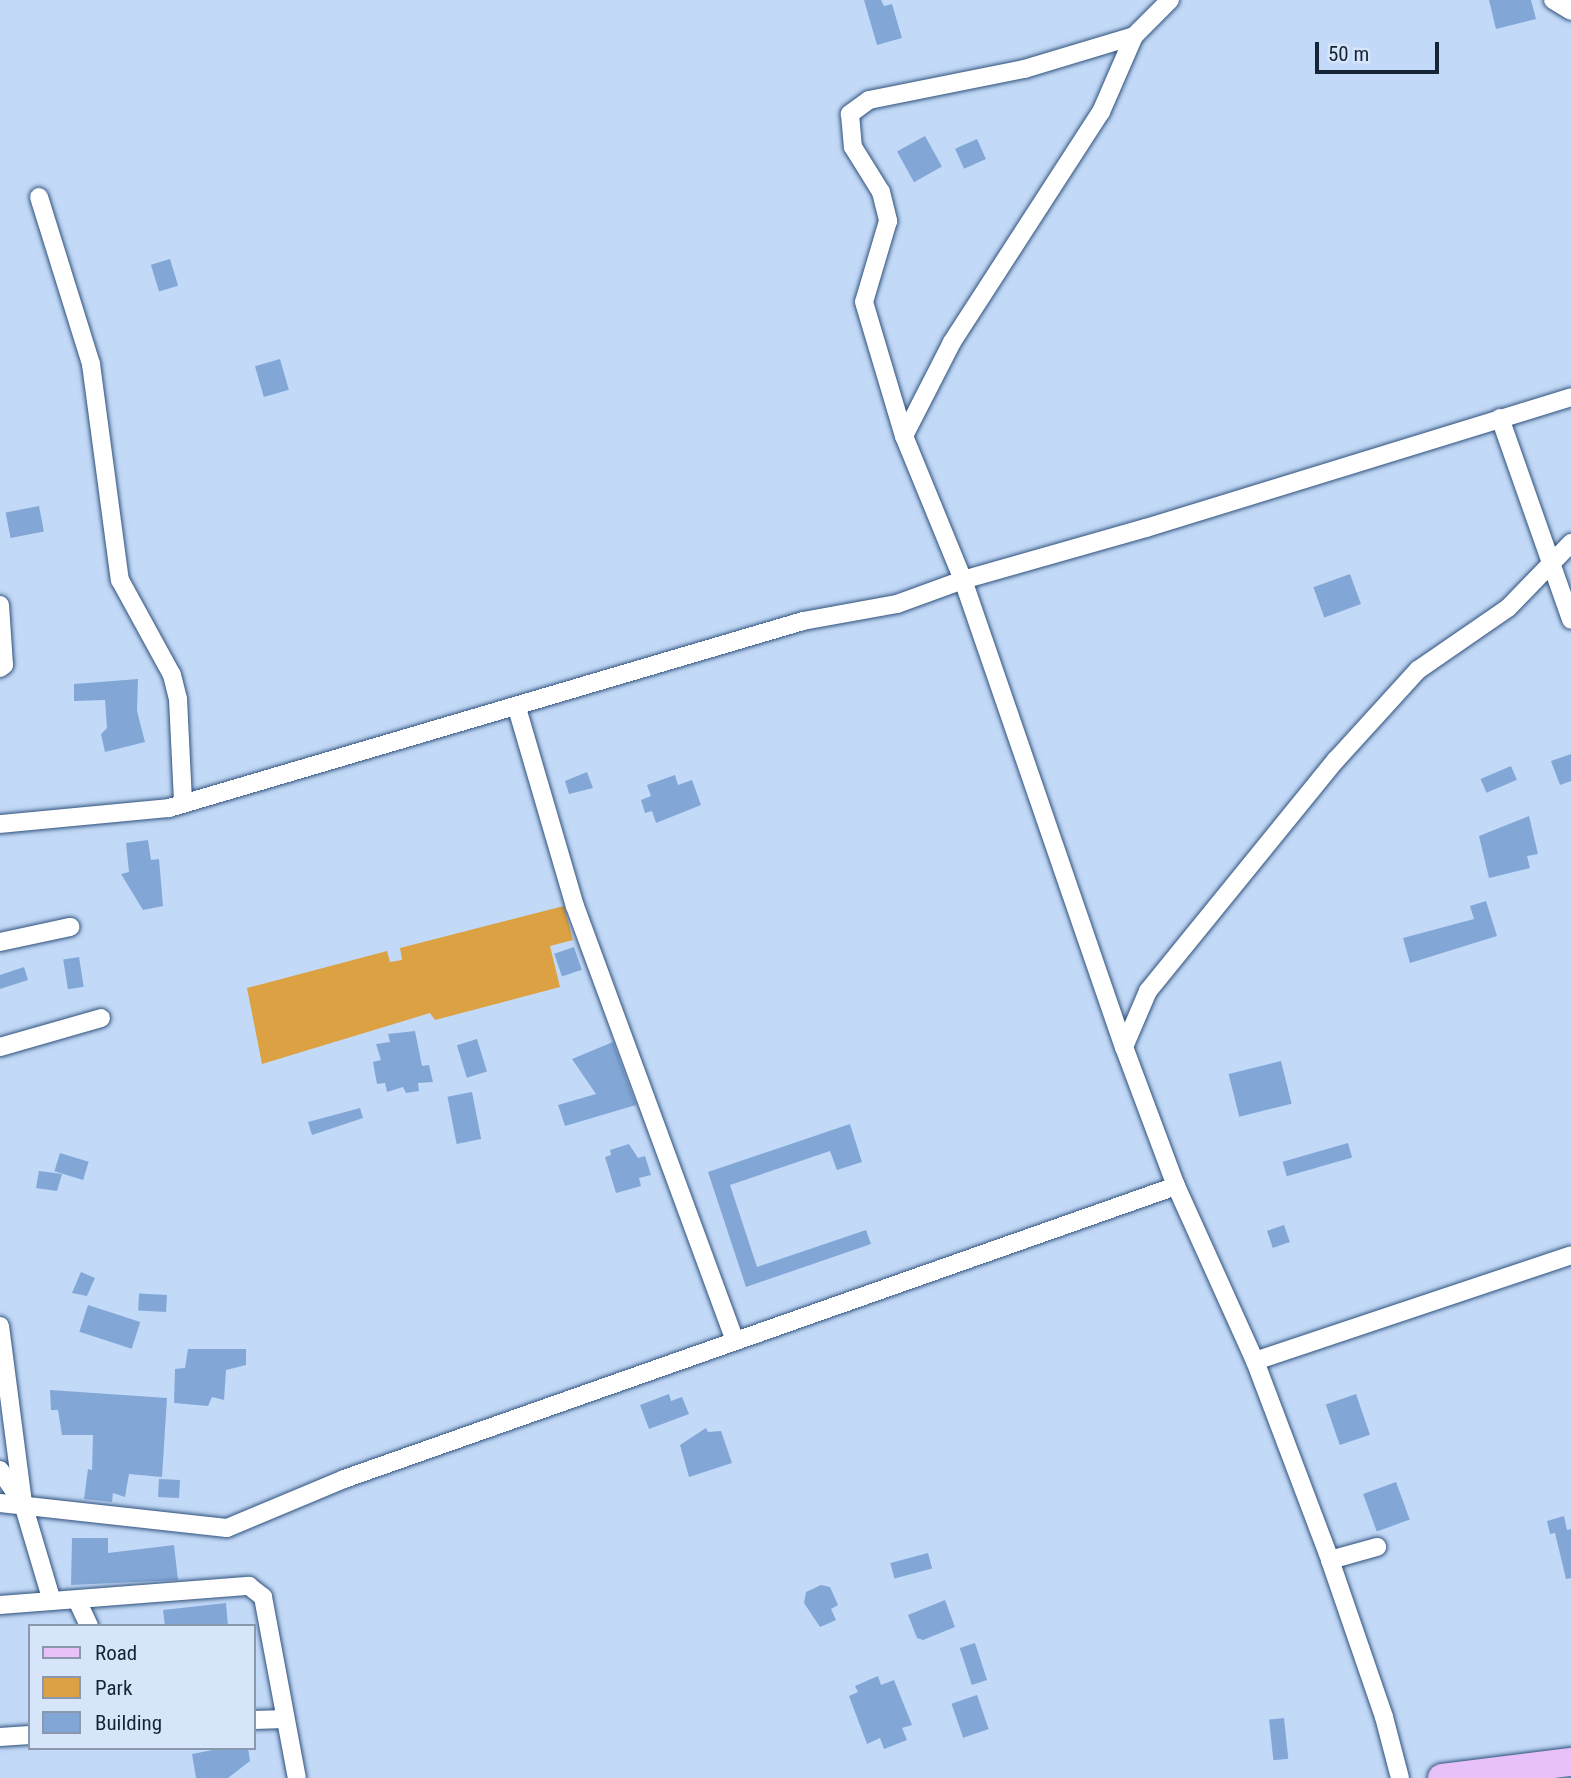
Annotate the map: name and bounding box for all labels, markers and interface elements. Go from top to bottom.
scale bar [1319,28,1443,72]
text: 50 m [1328,42,1369,66]
legend [28,1624,256,1750]
text: Road [95,1641,137,1665]
text: Park [95,1676,132,1700]
text: Building [95,1711,162,1735]

